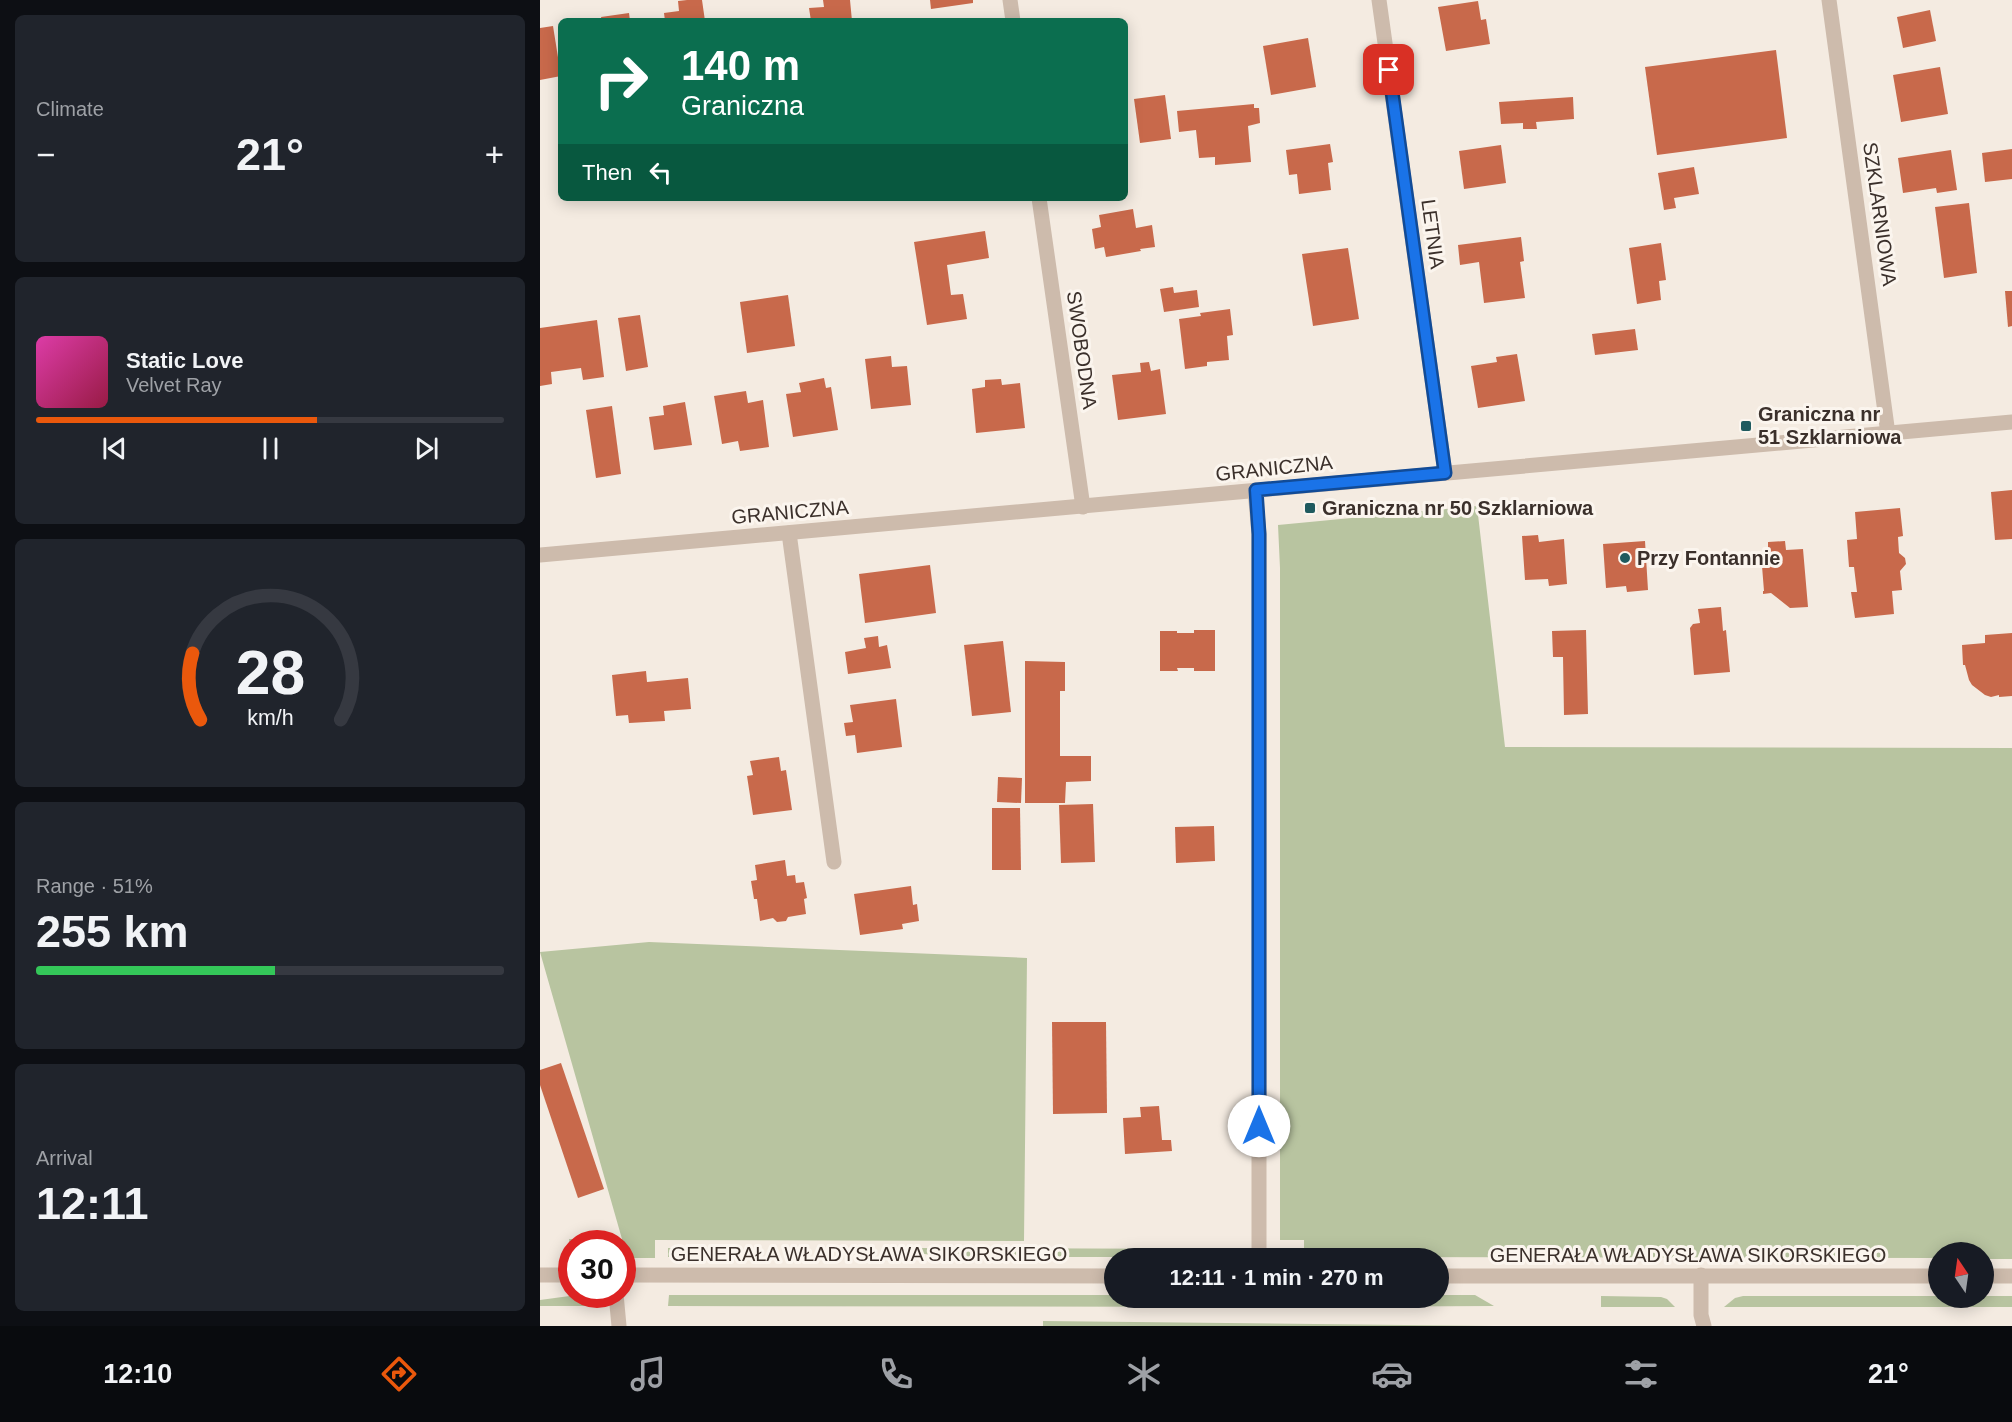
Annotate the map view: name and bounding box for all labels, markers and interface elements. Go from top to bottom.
icon: right [582,42,660,120]
text: 140 m [681,42,800,89]
pin [1363,44,1414,95]
icon: arrive [1372,53,1405,86]
text: Graniczna [681,91,804,121]
text: Climate [36,98,104,120]
text: 21° [236,129,304,180]
text: − [36,136,55,173]
text: + [485,136,504,173]
street label: SZKLARNIOWA [1859,141,1901,288]
icon: left [644,156,677,189]
text: Then [582,160,632,185]
street label: LETNIA [1417,198,1449,271]
street label: SWOBODNA [1063,290,1101,411]
text: Static Love [126,348,243,373]
text: Velvet Ray [126,374,222,396]
place label: Graniczna nr 51 Szklarniowa [1758,403,1902,448]
marker: Graniczna nr 51 Szklarniowa [1739,419,1753,433]
icon: previous [98,432,131,465]
icon: pause [254,432,287,465]
icon: next [410,432,443,465]
street label: GRANICZNA [1214,451,1334,485]
street label: GRANICZNA [730,496,850,528]
place label: Graniczna nr 50 Szklarniowa [1322,497,1594,519]
marker: Graniczna nr 50 Szklarniowa [1303,501,1317,515]
place label: Przy Fontannie [1637,547,1780,569]
marker: Przy Fontannie [1618,551,1632,565]
text: 28 [235,638,305,707]
text: km/h [247,706,293,730]
text: Range · 51% [36,875,153,897]
text: 255 km [36,906,189,957]
position arrow [1227,1094,1291,1158]
text: Arrival [36,1147,93,1169]
text: 12:11 [36,1178,149,1229]
speed limit sign: 30 [558,1230,636,1308]
north arrow [1928,1242,1994,1308]
map controls [1928,1242,1994,1308]
street label: GENERAŁA WŁADYSŁAWA SIKORSKIEGO [671,1243,1067,1265]
street label: GENERAŁA WŁADYSŁAWA SIKORSKIEGO [1490,1244,1886,1266]
text: 12:11 · 1 min · 270 m [1170,1265,1384,1290]
icon: directions [378,1353,420,1395]
icon: music [627,1353,669,1395]
icon: phone [875,1353,917,1395]
icon: climate [1123,1353,1165,1395]
icon: car [1371,1353,1413,1395]
icon: filters [1620,1353,1662,1395]
text: 12:10 [103,1359,172,1389]
text: 21° [1868,1359,1909,1389]

